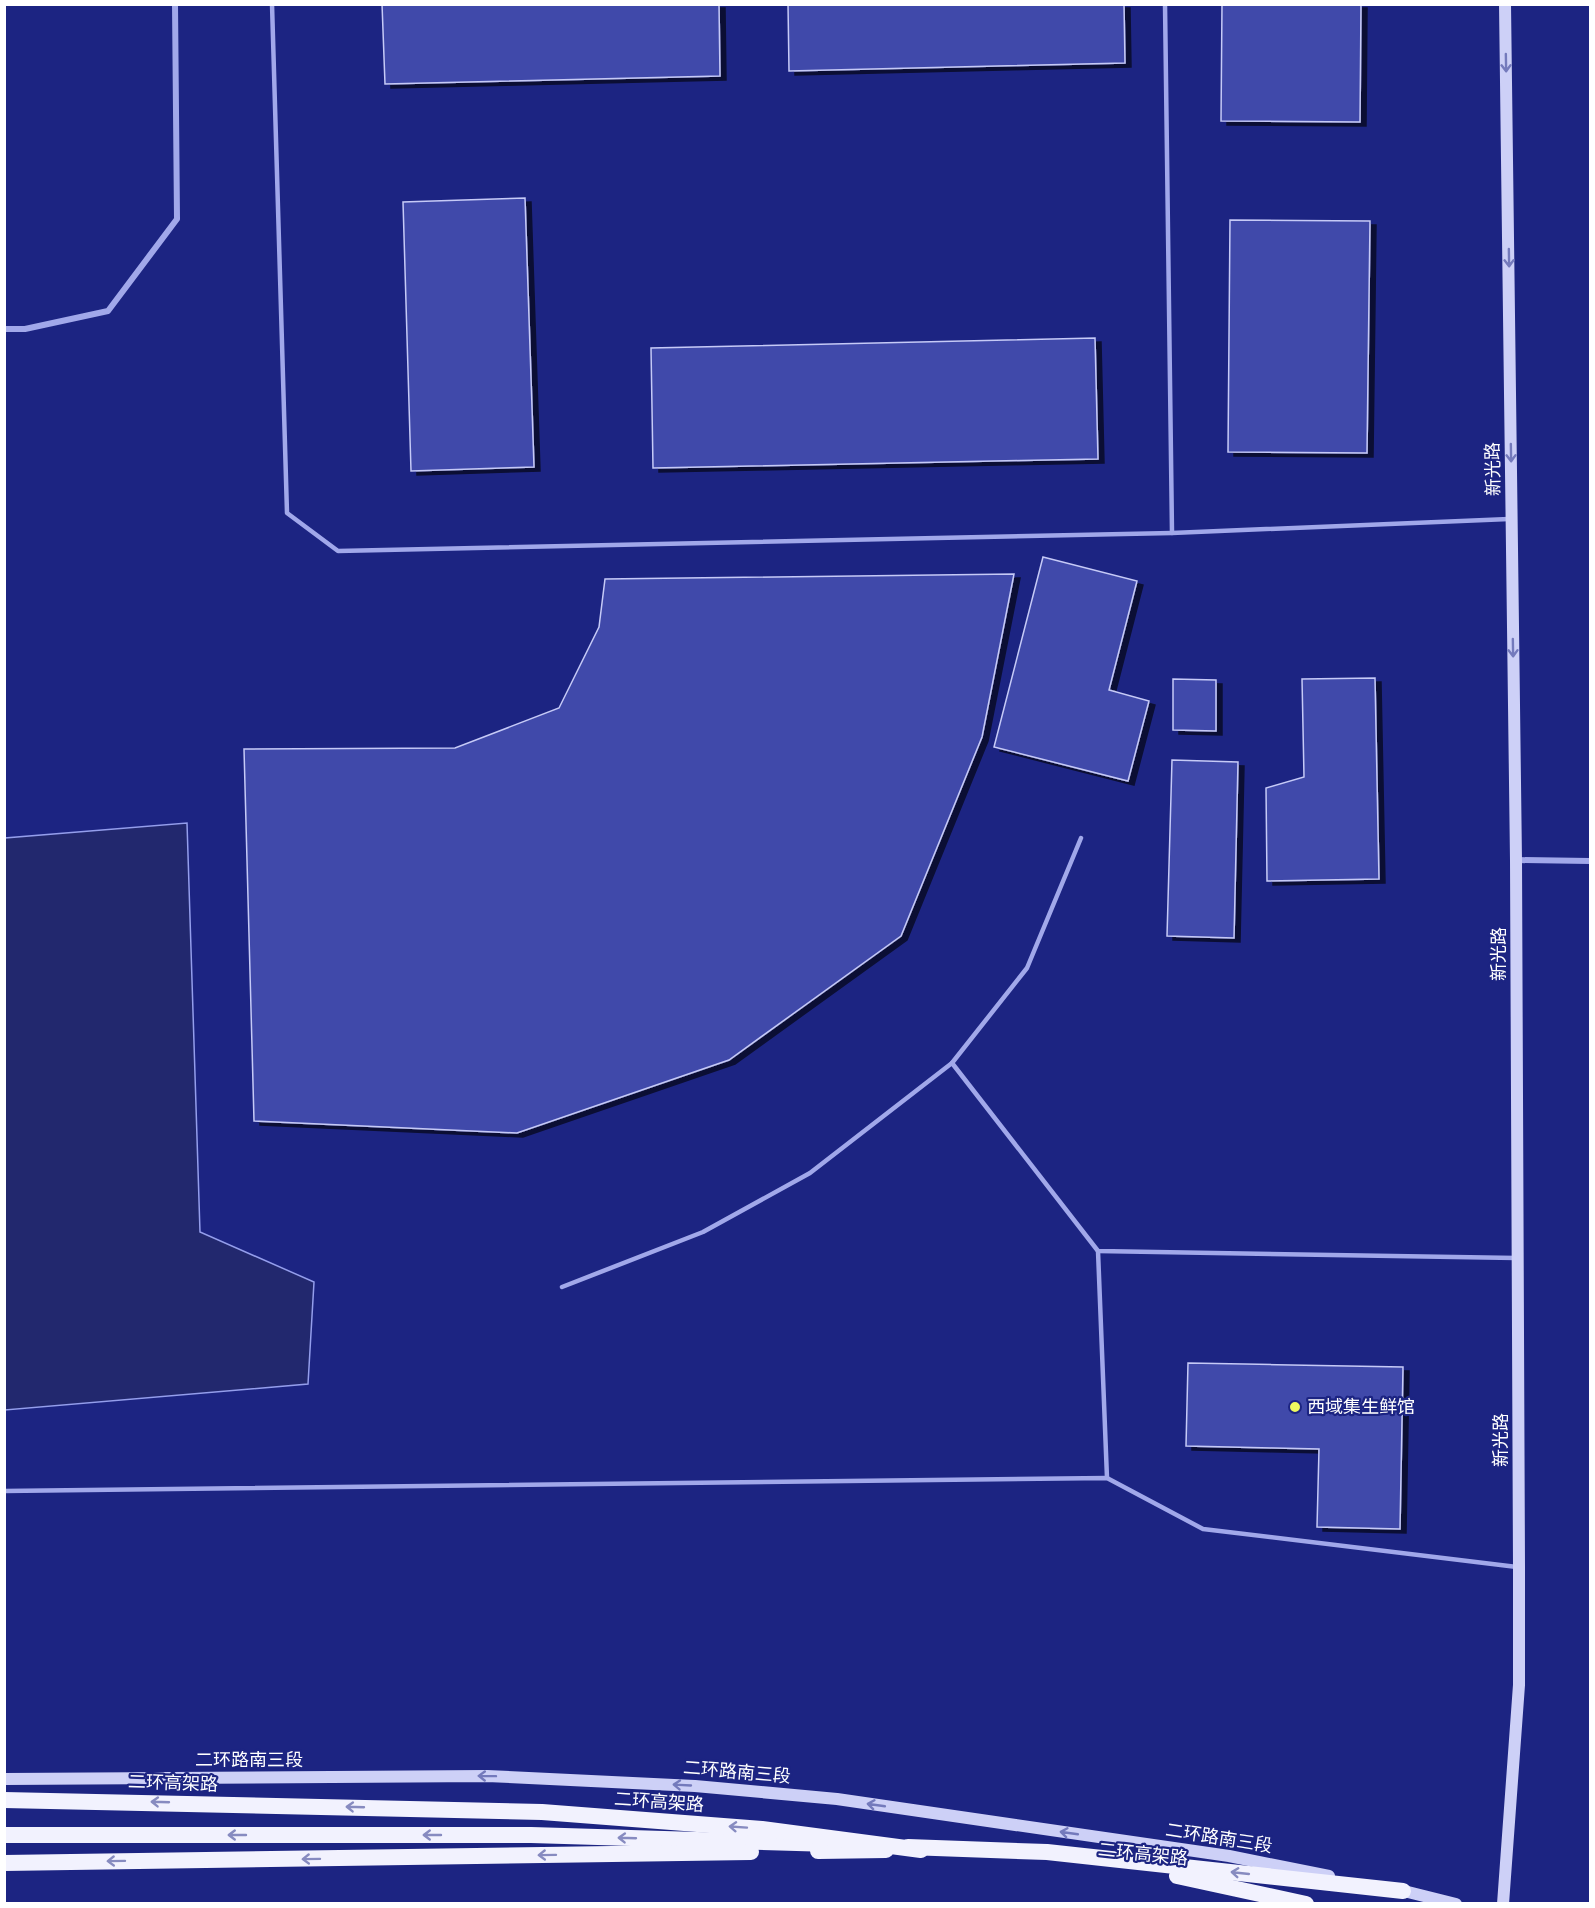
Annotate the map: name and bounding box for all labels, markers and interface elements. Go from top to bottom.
one-way arrow [1500,52,1512,72]
one-way arrow [1503,247,1515,267]
street label: 新光路 [1481,442,1504,496]
one-way arrow [1505,442,1517,462]
one-way arrow [1508,637,1519,657]
street label: 新光路 [1487,927,1510,981]
place label: 西域集生鲜馆 [1307,1395,1415,1418]
marker: 西域集生鲜馆 [1288,1400,1302,1414]
street label: 新光路 [1489,1413,1512,1467]
street label: 二环路南三段 [195,1748,303,1771]
street label: 二环路南三段 [682,1755,792,1788]
street label: 二环高架路 [128,1769,218,1796]
one-way arrow [477,1771,497,1782]
one-way arrow [672,1779,692,1791]
street label: 二环高架路 [613,1787,705,1816]
one-way arrow [150,1796,170,1808]
one-way arrow [866,1799,886,1810]
one-way arrow [345,1802,365,1813]
street label: 二环路南三段 [1164,1818,1274,1857]
one-way arrow [728,1821,748,1832]
one-way arrow [1059,1827,1079,1838]
one-way arrow [227,1829,247,1841]
one-way arrow [422,1829,442,1841]
one-way arrow [617,1832,637,1843]
street label: 二环高架路 [1097,1837,1189,1870]
one-way arrow [538,1849,558,1861]
one-way arrow [301,1853,321,1864]
one-way arrow [106,1855,126,1867]
one-way arrow [1231,1867,1251,1878]

